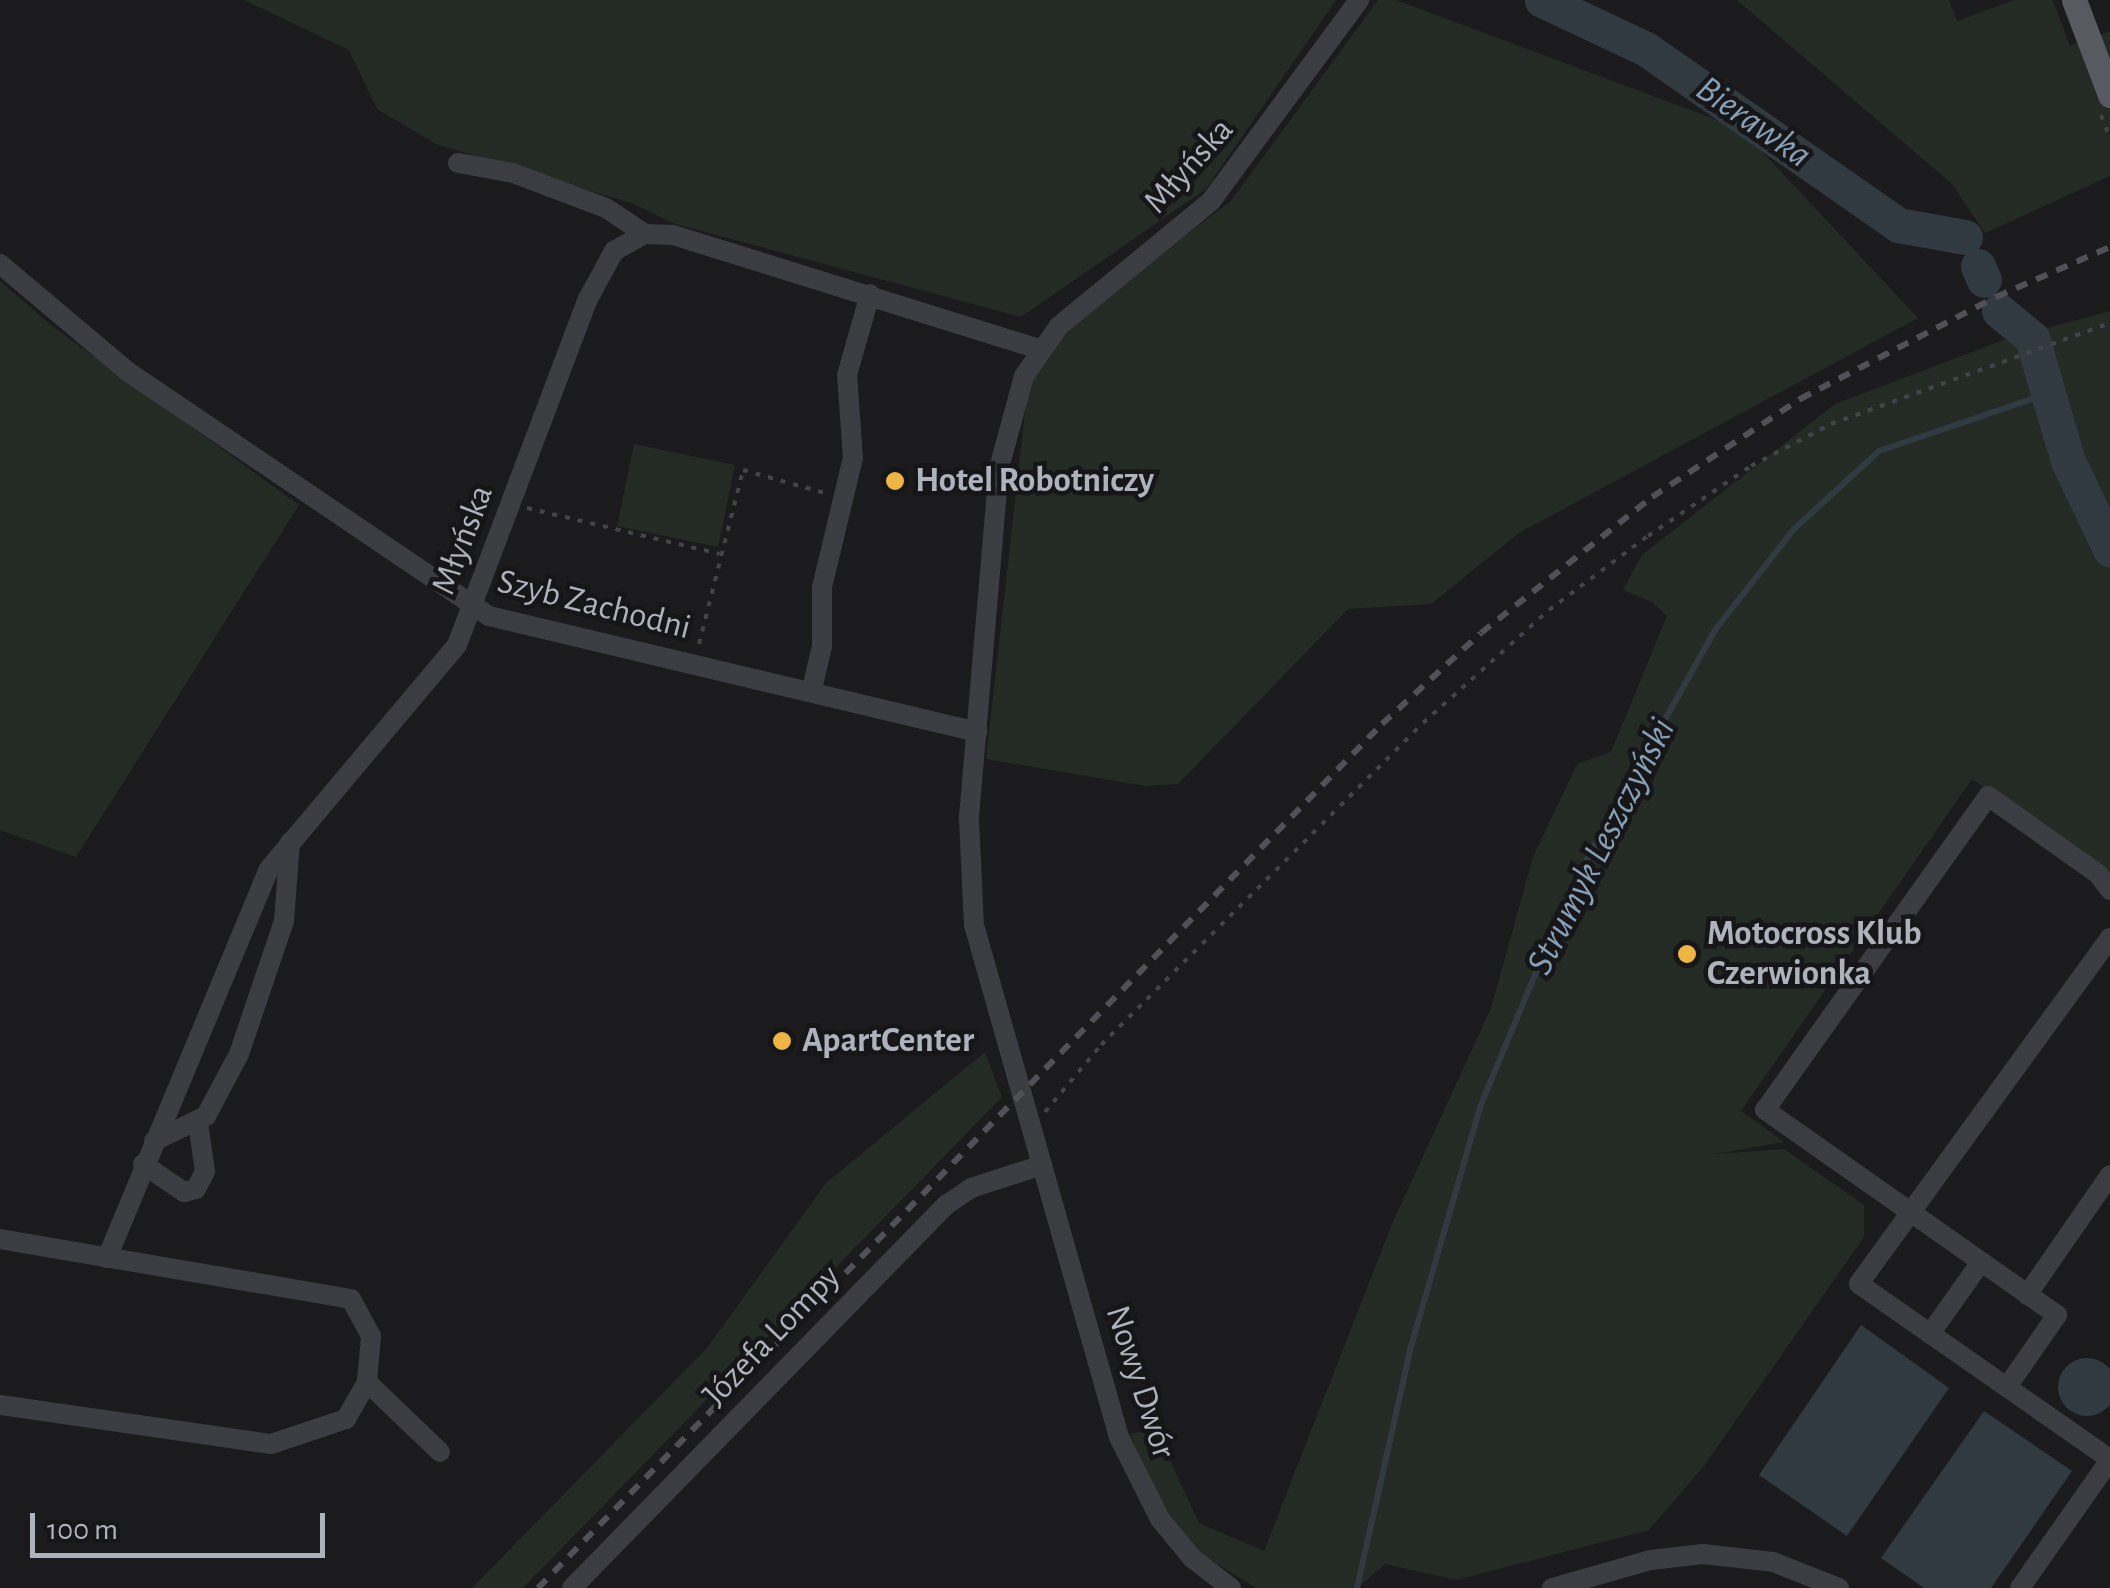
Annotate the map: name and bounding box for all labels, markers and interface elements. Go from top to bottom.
water label: Bierawka [1687,67,1819,179]
street label: Młyńska [1135,110,1243,222]
place label: Hotel Robotniczy [915,460,1154,502]
marker: Hotel Robotniczy [884,470,906,492]
street label: Młyńska [423,479,503,601]
street label: Szyb Zachodni [493,561,695,649]
water label: Strumyk Leszczyński [1518,711,1686,983]
place label: Motocross Klub Czerwionka [1707,913,1922,995]
marker: Motocross Klub Czerwionka [1676,943,1698,965]
place label: ApartCenter [802,1020,974,1062]
marker: ApartCenter [771,1030,793,1052]
street label: Józefa Lompy [694,1257,850,1415]
street label: Nowy Dwór [1096,1300,1184,1464]
scale bar [35,1493,330,1555]
text: 100 m [47,1515,118,1545]

